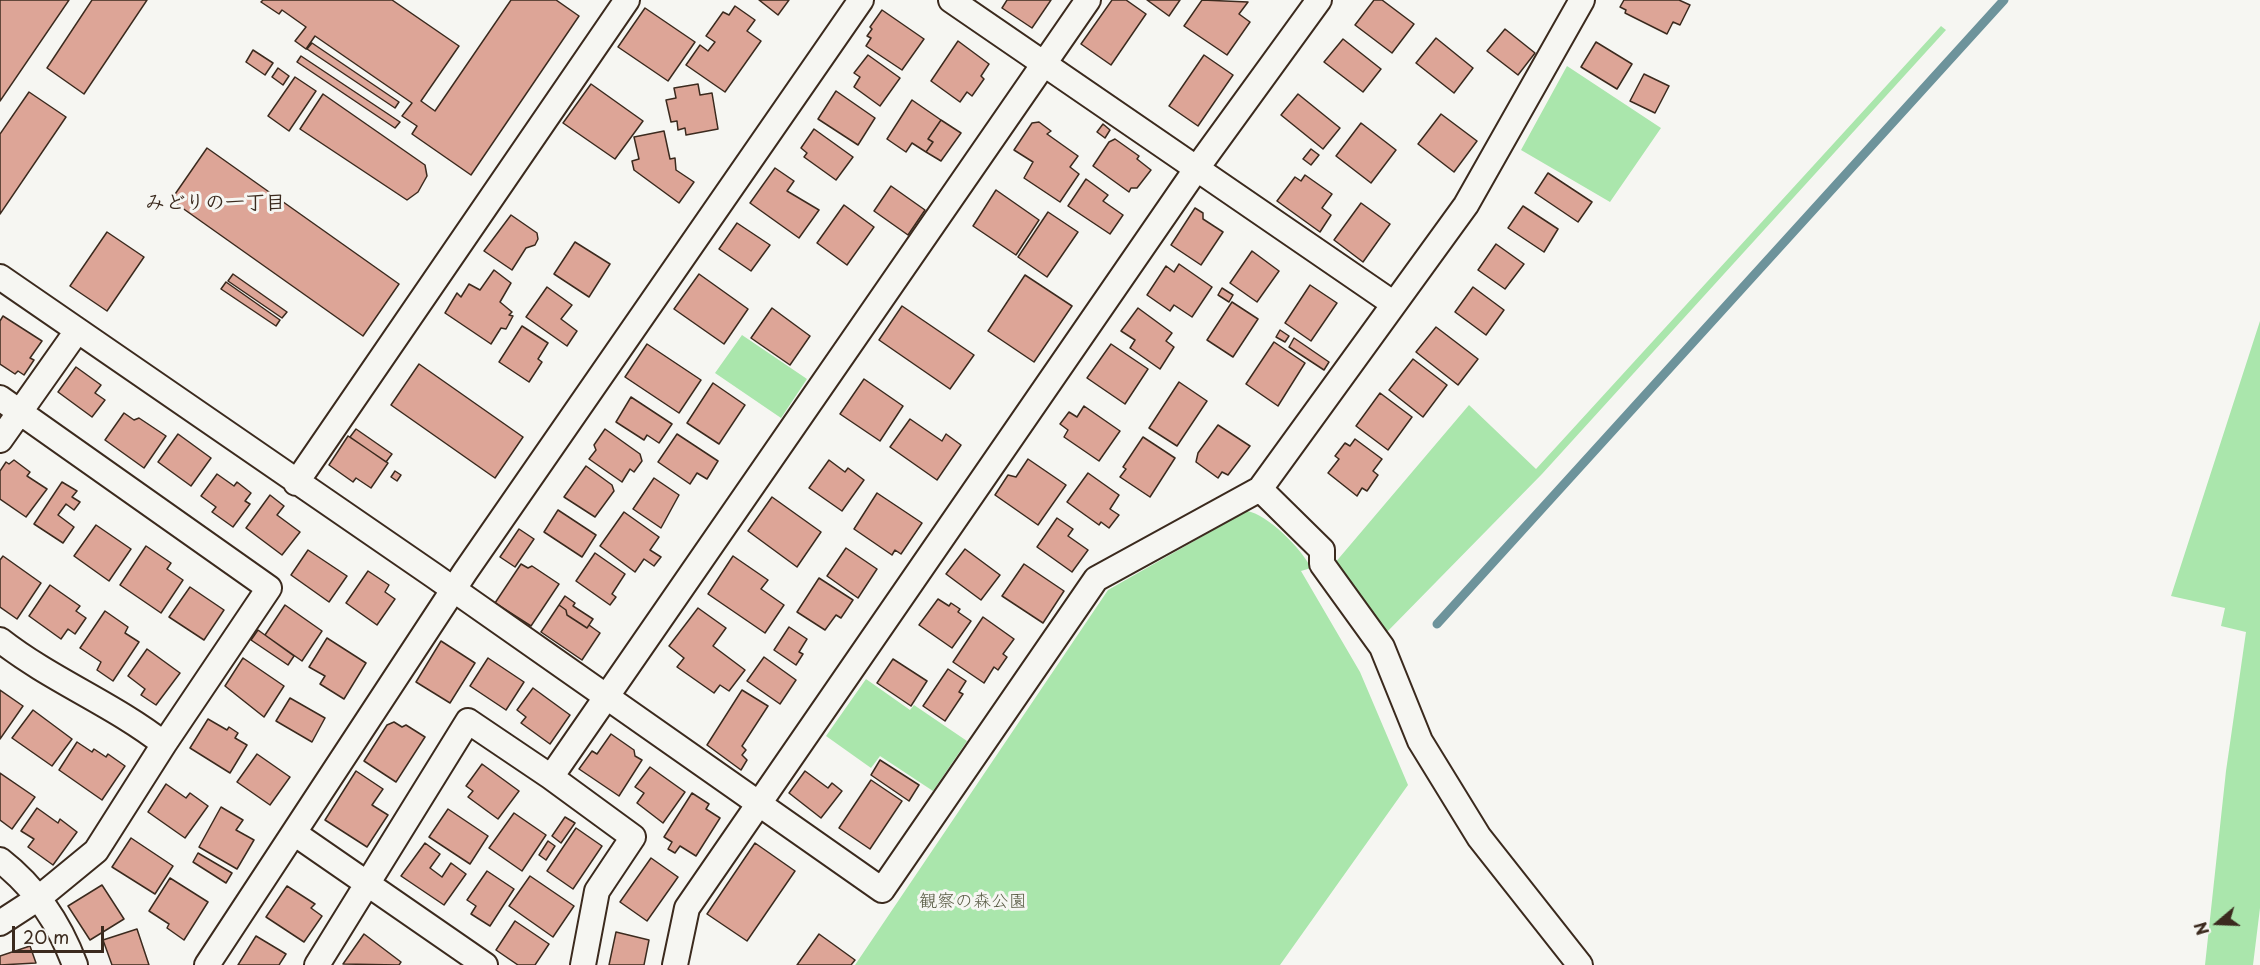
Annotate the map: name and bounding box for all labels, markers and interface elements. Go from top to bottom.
district label: みどりの一丁目 [145,191,285,215]
park label: 観察の森公園 [919,891,1027,913]
north arrow [2188,893,2248,953]
scale bar [15,914,106,952]
text: N [2188,919,2214,939]
text: 20 m [23,923,69,950]

